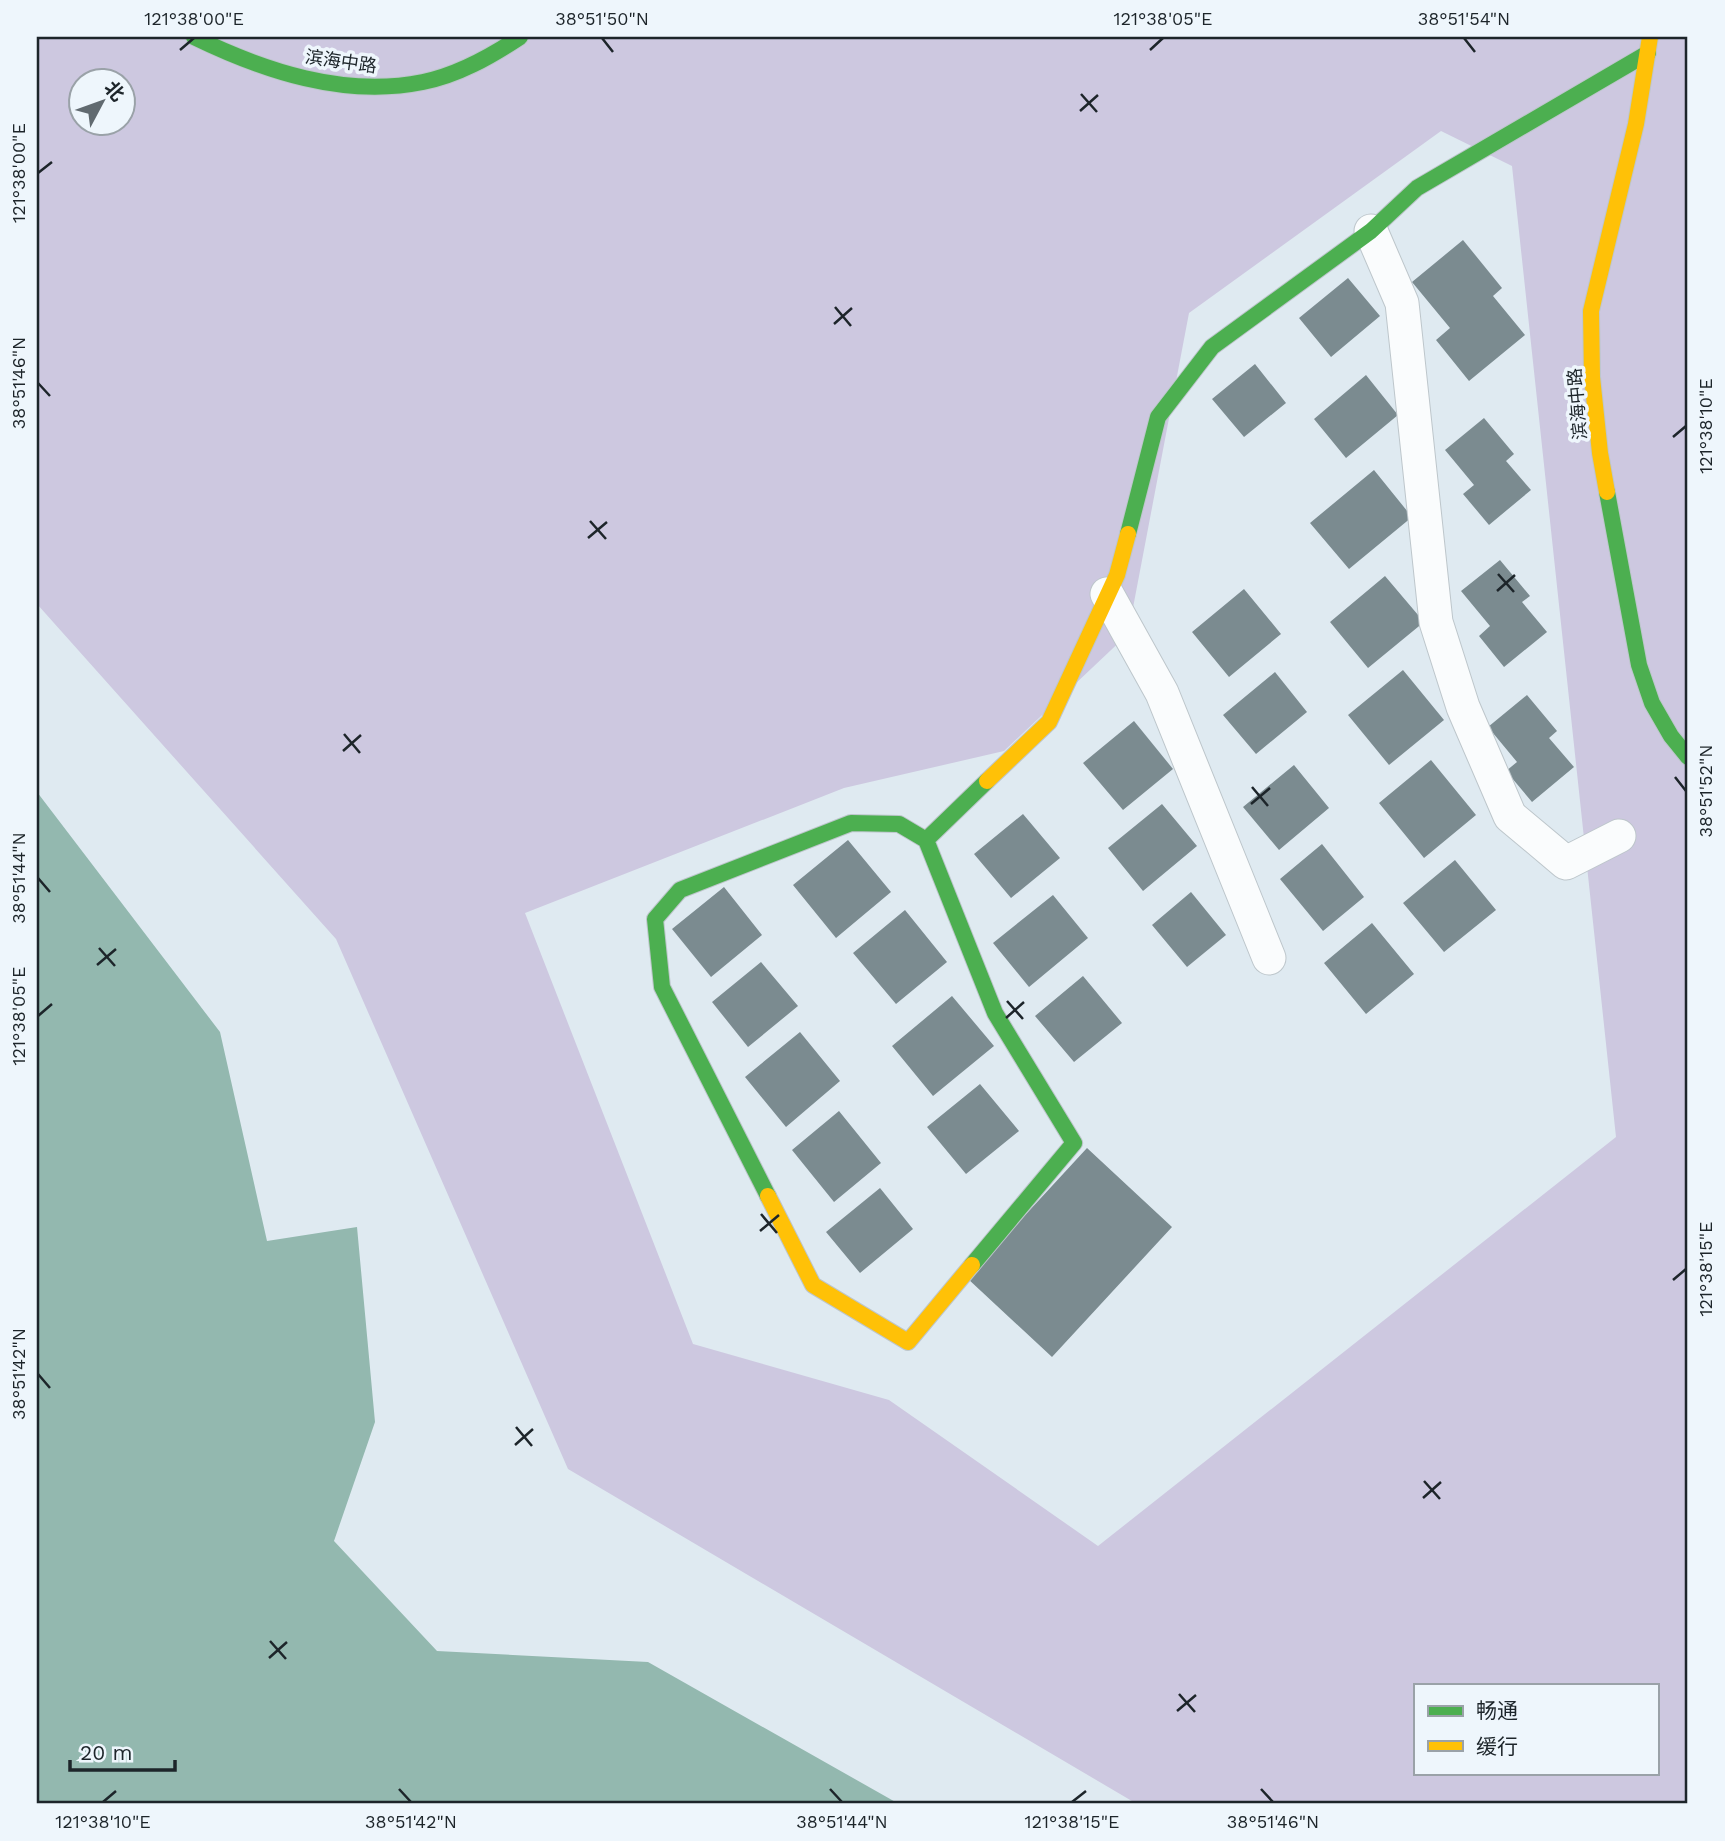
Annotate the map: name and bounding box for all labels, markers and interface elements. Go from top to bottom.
text: 121°38'00"E [144,8,244,29]
text: 38°51'50"N [555,8,649,29]
text: 121°38'05"E [1113,8,1213,29]
text: 38°51'54"N [1418,8,1510,29]
street label: 滨海中路 [304,46,378,76]
north arrow [66,66,136,136]
text: 北 [100,76,129,106]
text: 121°38'00"E [8,123,29,223]
text: 38°51'46"N [8,337,29,429]
street label: 滨海中路 [1563,367,1591,441]
text: 121°38'10"E [1695,378,1716,474]
text: 38°51'52"N [1695,744,1716,838]
text: 38°51'44"N [8,832,29,924]
text: 121°38'05"E [8,966,29,1066]
text: 121°38'15"E [1695,1222,1716,1316]
text: 38°51'42"N [8,1328,29,1420]
legend [1414,1684,1658,1774]
text: 畅通 [1476,1698,1518,1723]
scale bar [70,1729,175,1773]
text: 缓行 [1476,1734,1518,1759]
text: 20 m [80,1740,132,1765]
text: 121°38'10"E [55,1811,151,1832]
text: 38°51'42"N [365,1811,457,1832]
text: 38°51'44"N [796,1811,888,1832]
text: 121°38'15"E [1025,1811,1119,1832]
text: 38°51'46"N [1227,1811,1319,1832]

